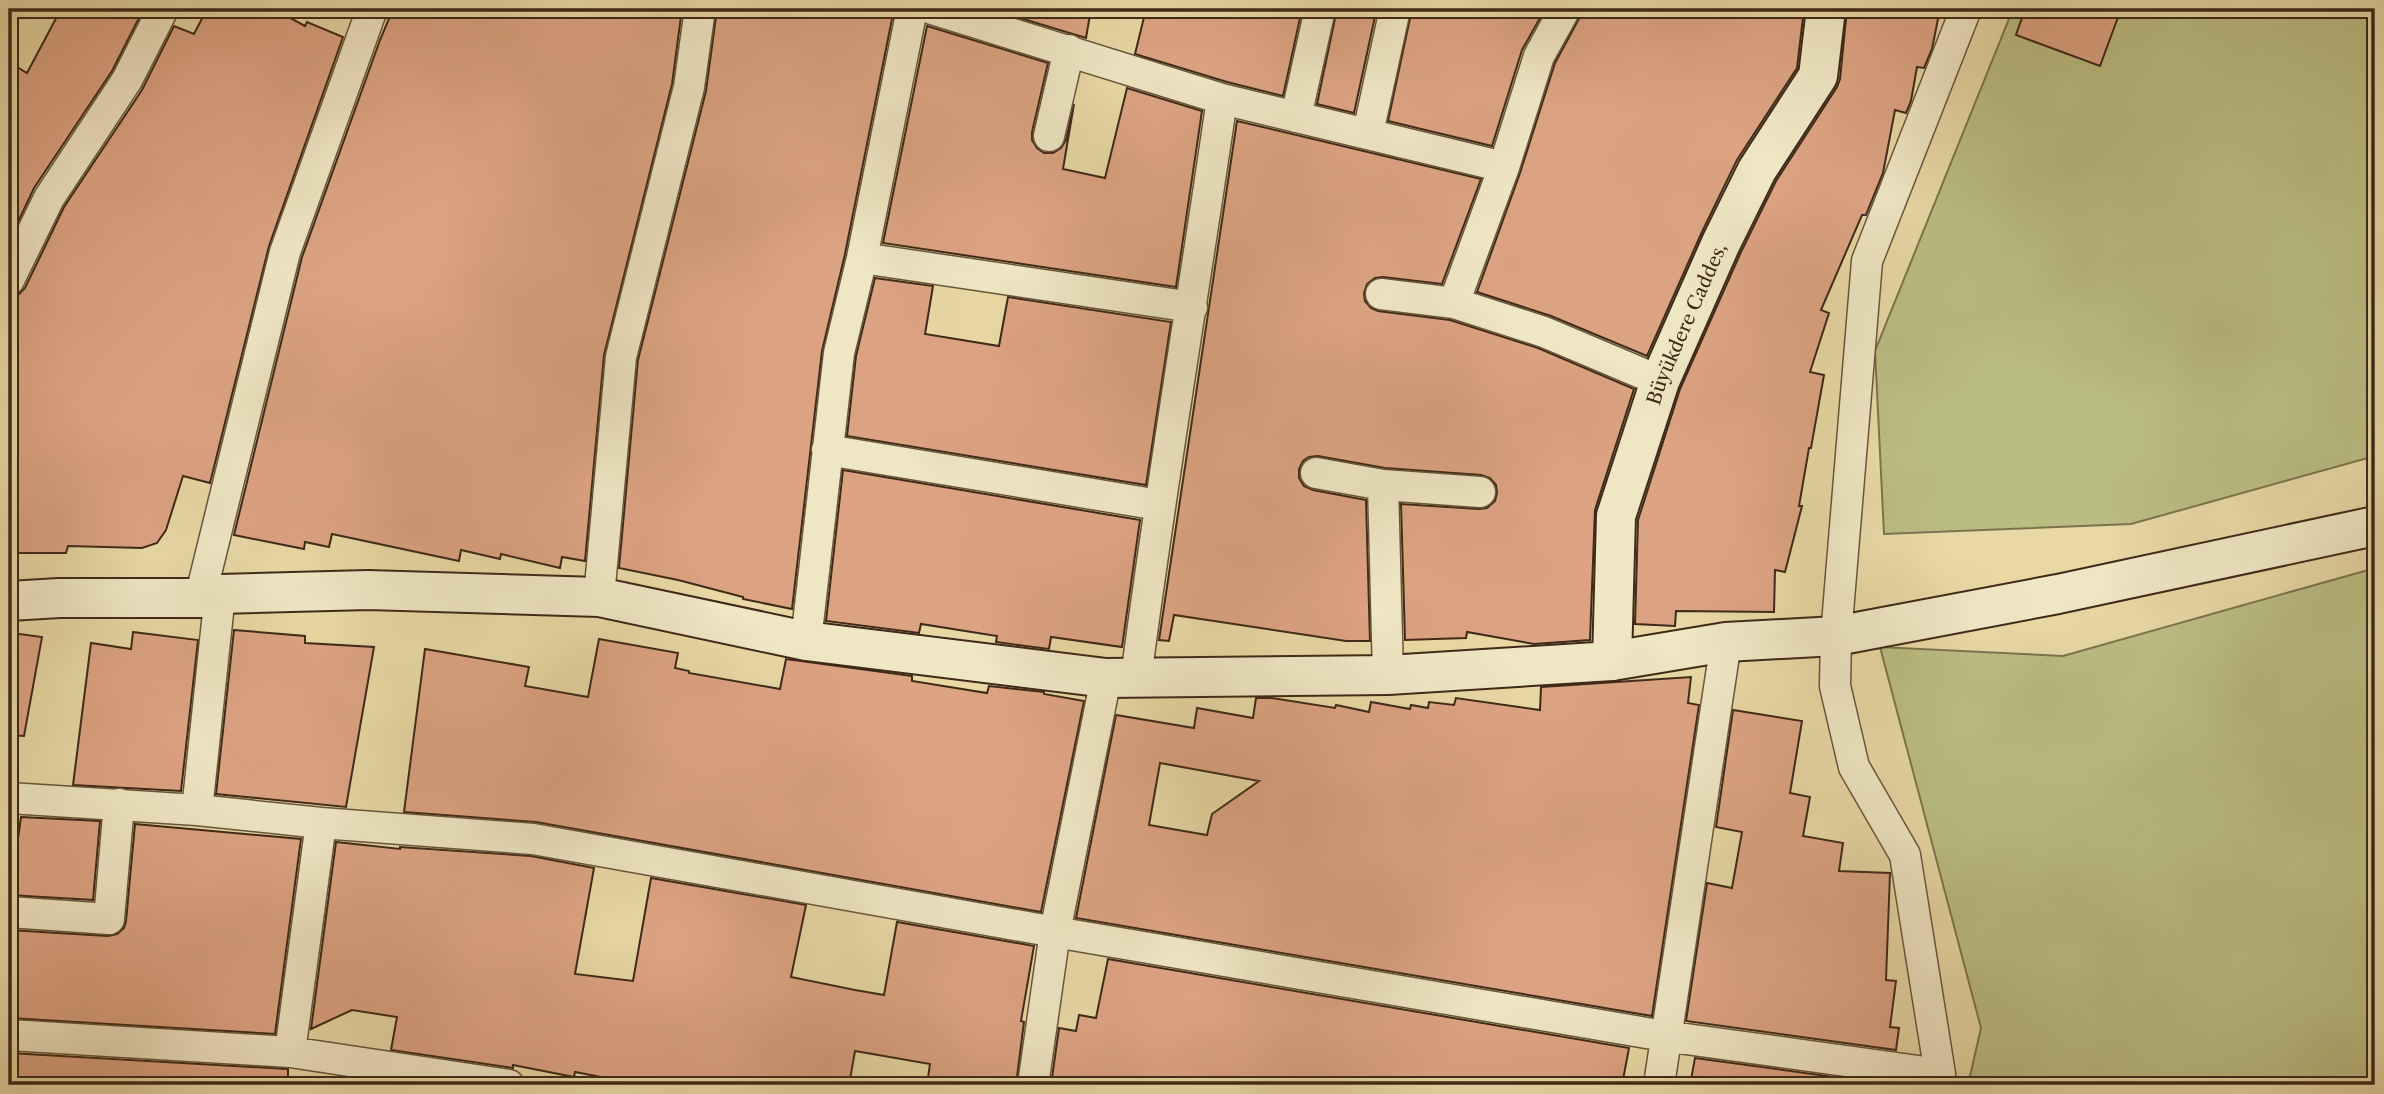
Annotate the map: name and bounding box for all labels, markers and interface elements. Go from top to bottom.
street label: Büyükdere Caddes, [1642,239,1731,408]

